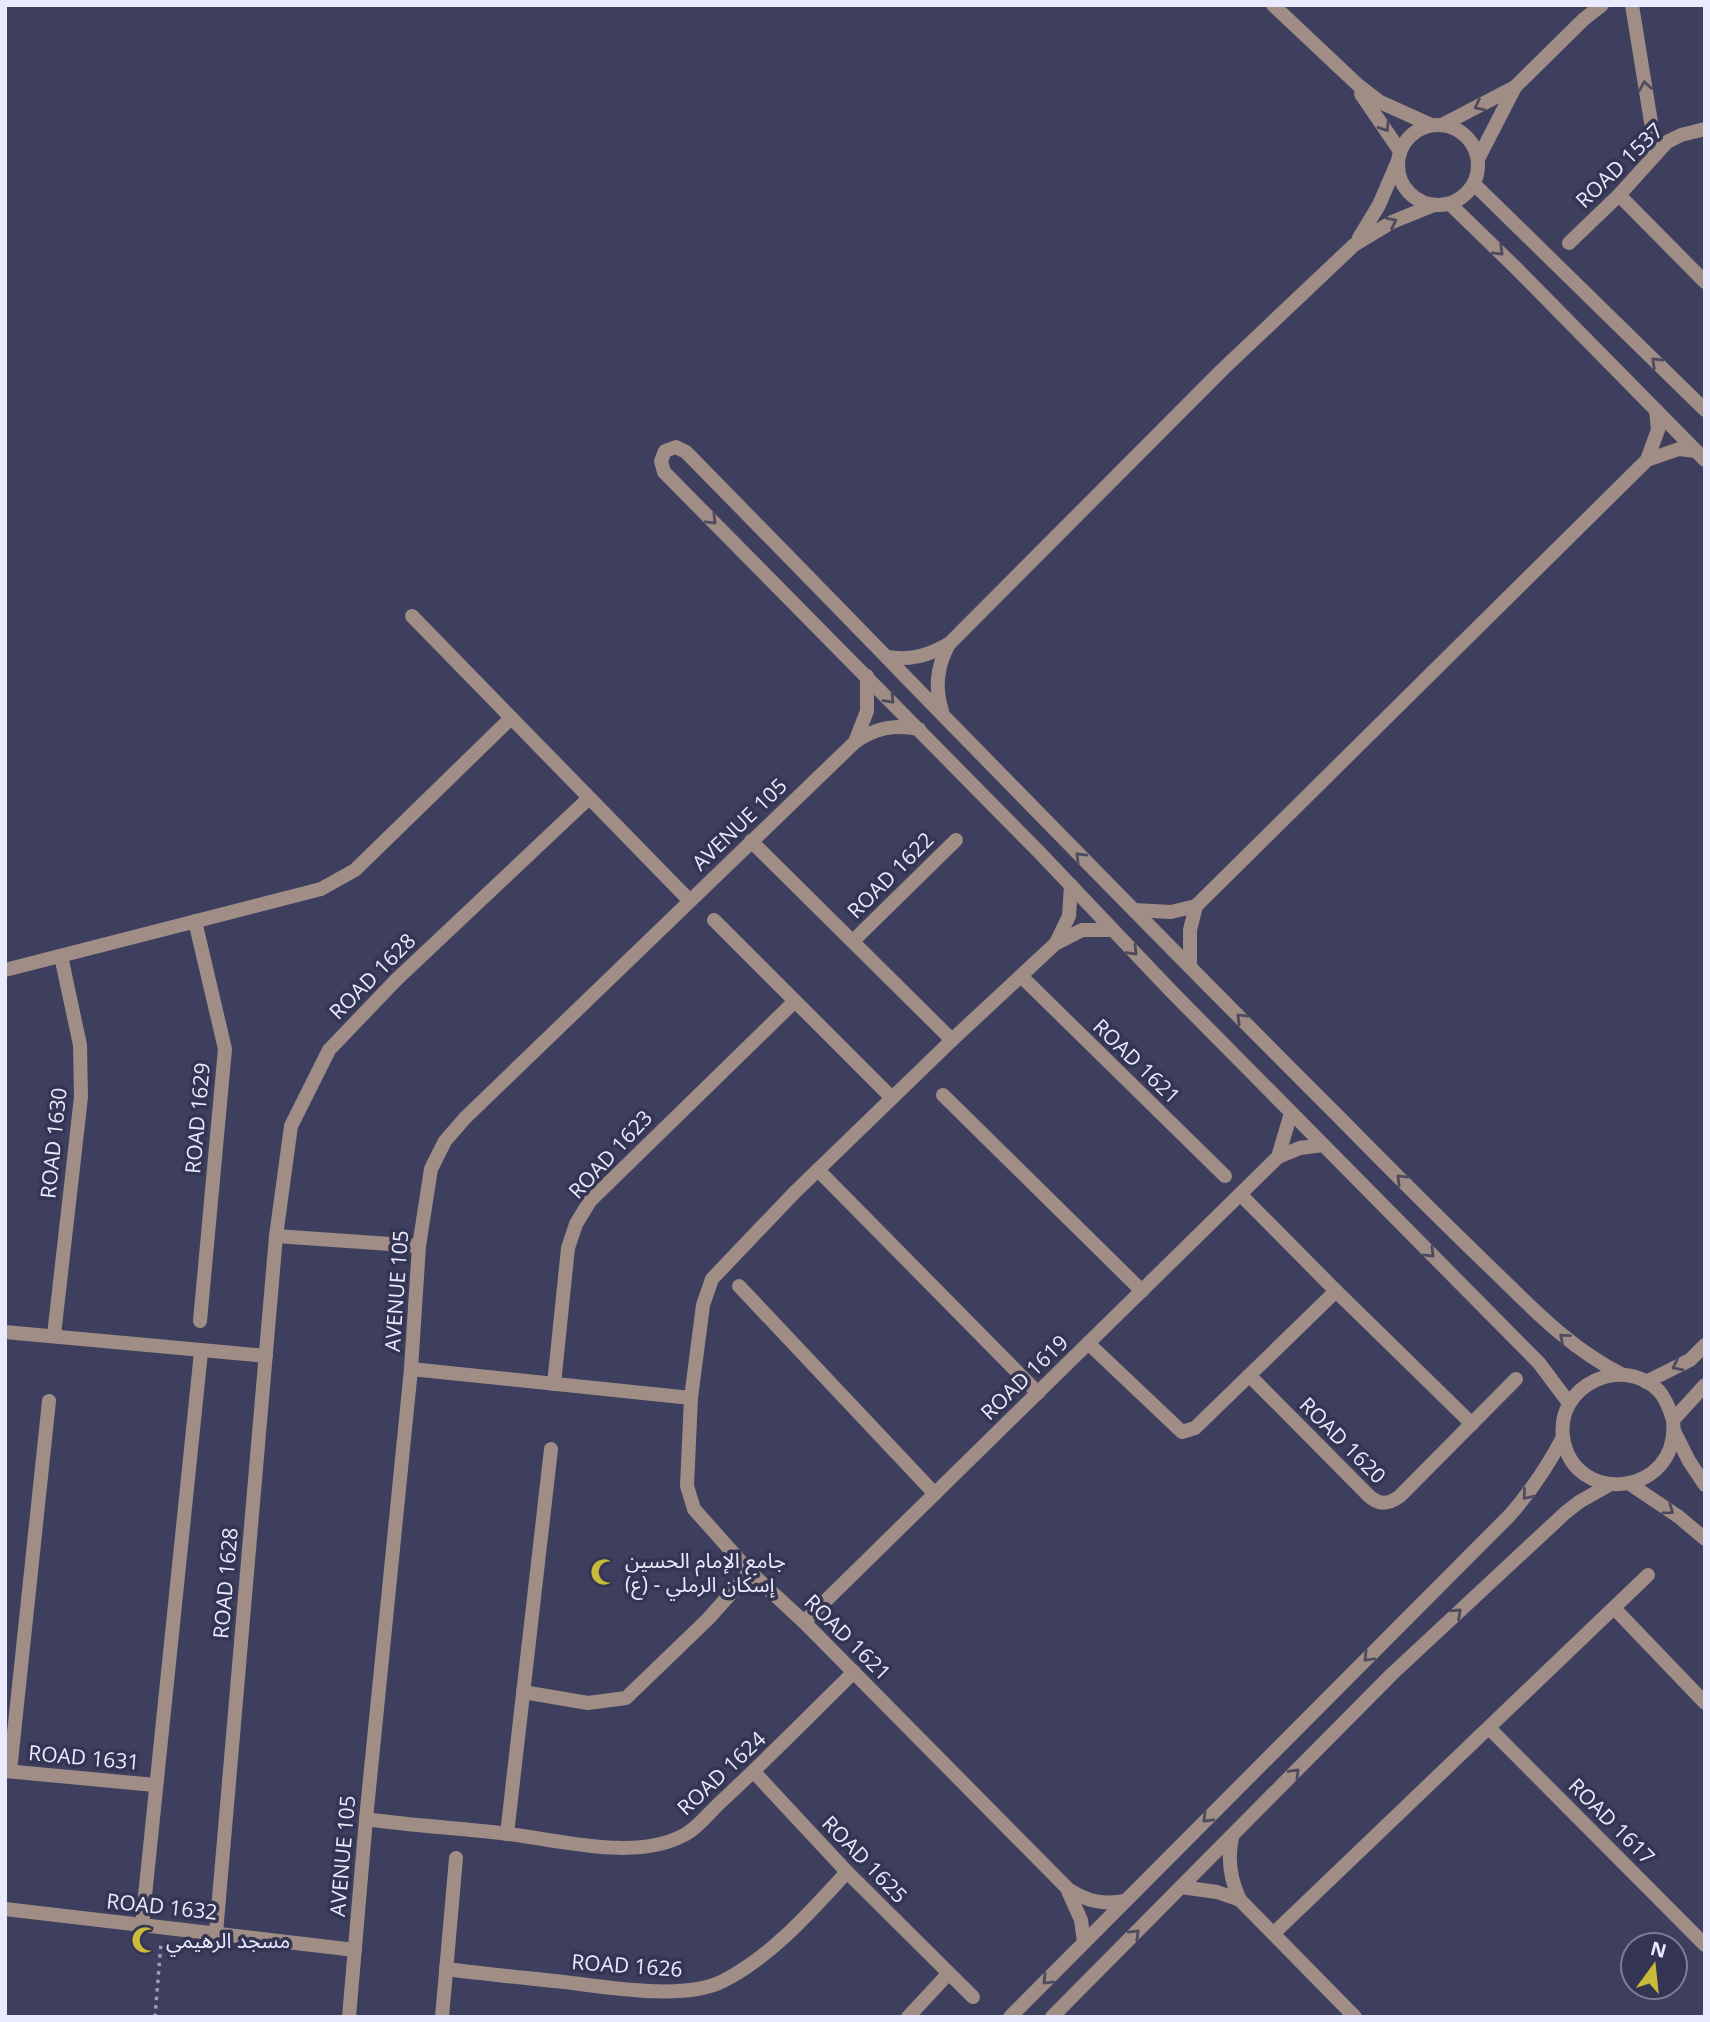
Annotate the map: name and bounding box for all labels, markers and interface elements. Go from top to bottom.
one-way arrow [1638,80,1653,92]
one-way arrow [1473,98,1486,111]
street label: ROAD 1537 [1569,116,1669,214]
one-way arrow [1376,119,1389,132]
one-way arrow [1385,217,1398,231]
one-way arrow [1491,243,1504,256]
one-way arrow [1651,358,1664,371]
one-way arrow [704,512,717,525]
one-way arrow [881,691,894,704]
street label: AVENUE 105 [685,772,793,876]
street label: ROAD 1622 [841,826,939,924]
one-way arrow [1075,852,1088,865]
street label: ROAD 1628 [323,927,421,1025]
one-way arrow [1124,943,1137,956]
street label: ROAD 1621 [1087,1012,1187,1110]
one-way arrow [1236,1013,1249,1026]
street label: ROAD 1629 [178,1061,216,1175]
street label: ROAD 1630 [33,1086,73,1200]
street label: ROAD 1623 [562,1104,658,1204]
one-way arrow [1396,1175,1409,1188]
street label: AVENUE 105 [378,1229,414,1353]
one-way arrow [1422,1244,1435,1257]
street label: ROAD 1619 [974,1328,1074,1426]
one-way arrow [1559,1334,1572,1346]
one-way arrow [1672,1358,1684,1372]
street label: ROAD 1620 [1294,1391,1392,1489]
one-way arrow [1523,1486,1535,1499]
one-way arrow [1661,1501,1674,1514]
street label: ROAD 1628 [206,1526,244,1640]
place label: جامع الإمام الحسين (ع) - إسكان الرملي [625,1546,786,1601]
mosque icon: جامع الإمام الحسين (ع) - إسكان الرملي [589,1557,619,1587]
street label: ROAD 1621 [799,1588,897,1686]
one-way arrow [1449,1609,1462,1622]
one-way arrow [1363,1649,1376,1662]
street label: ROAD 1624 [671,1725,771,1821]
street label: ROAD 1631 [27,1738,141,1776]
one-way arrow [1287,1768,1300,1781]
street label: ROAD 1617 [1563,1772,1661,1870]
street label: AVENUE 105 [323,1794,361,1918]
street label: ROAD 1625 [816,1809,914,1909]
one-way arrow [1203,1810,1216,1823]
street label: ROAD 1632 [105,1886,219,1926]
mosque icon: مسجد الرهيمي [130,1925,160,1955]
place label: مسجد الرهيمي [166,1926,290,1957]
one-way arrow [1126,1929,1139,1942]
north arrow [1619,1931,1689,2001]
text: N [1648,1935,1669,1964]
street label: ROAD 1626 [571,1947,683,1983]
one-way arrow [1042,1971,1055,1984]

